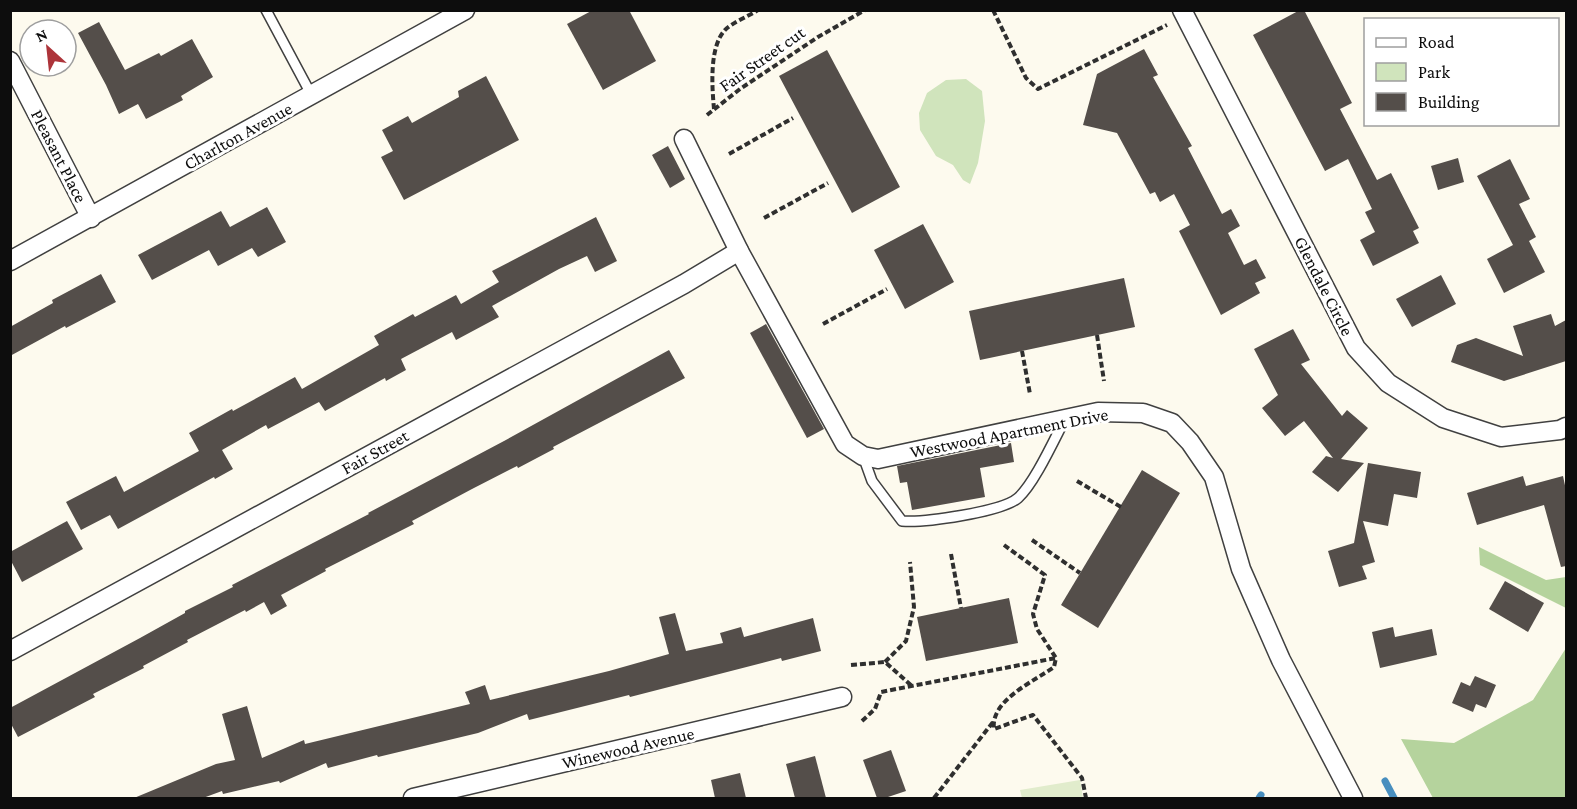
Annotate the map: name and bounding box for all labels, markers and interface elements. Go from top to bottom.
north arrow [18,18,78,78]
legend [1364,18,1559,126]
street label: Fair Street cut [715,22,809,96]
text: N [33,25,50,45]
text: Road [1418,32,1455,52]
text: Park [1418,62,1450,82]
text: Building [1418,92,1480,112]
street label: Charlton Avenue [180,98,296,174]
street label: Pleasant Place [27,106,91,206]
street label: Glendale Circle [1290,233,1358,339]
street label: Westwood Apartment Drive [908,404,1110,462]
street label: Fair Street [338,425,413,479]
street label: Winewood Avenue [560,723,696,773]

